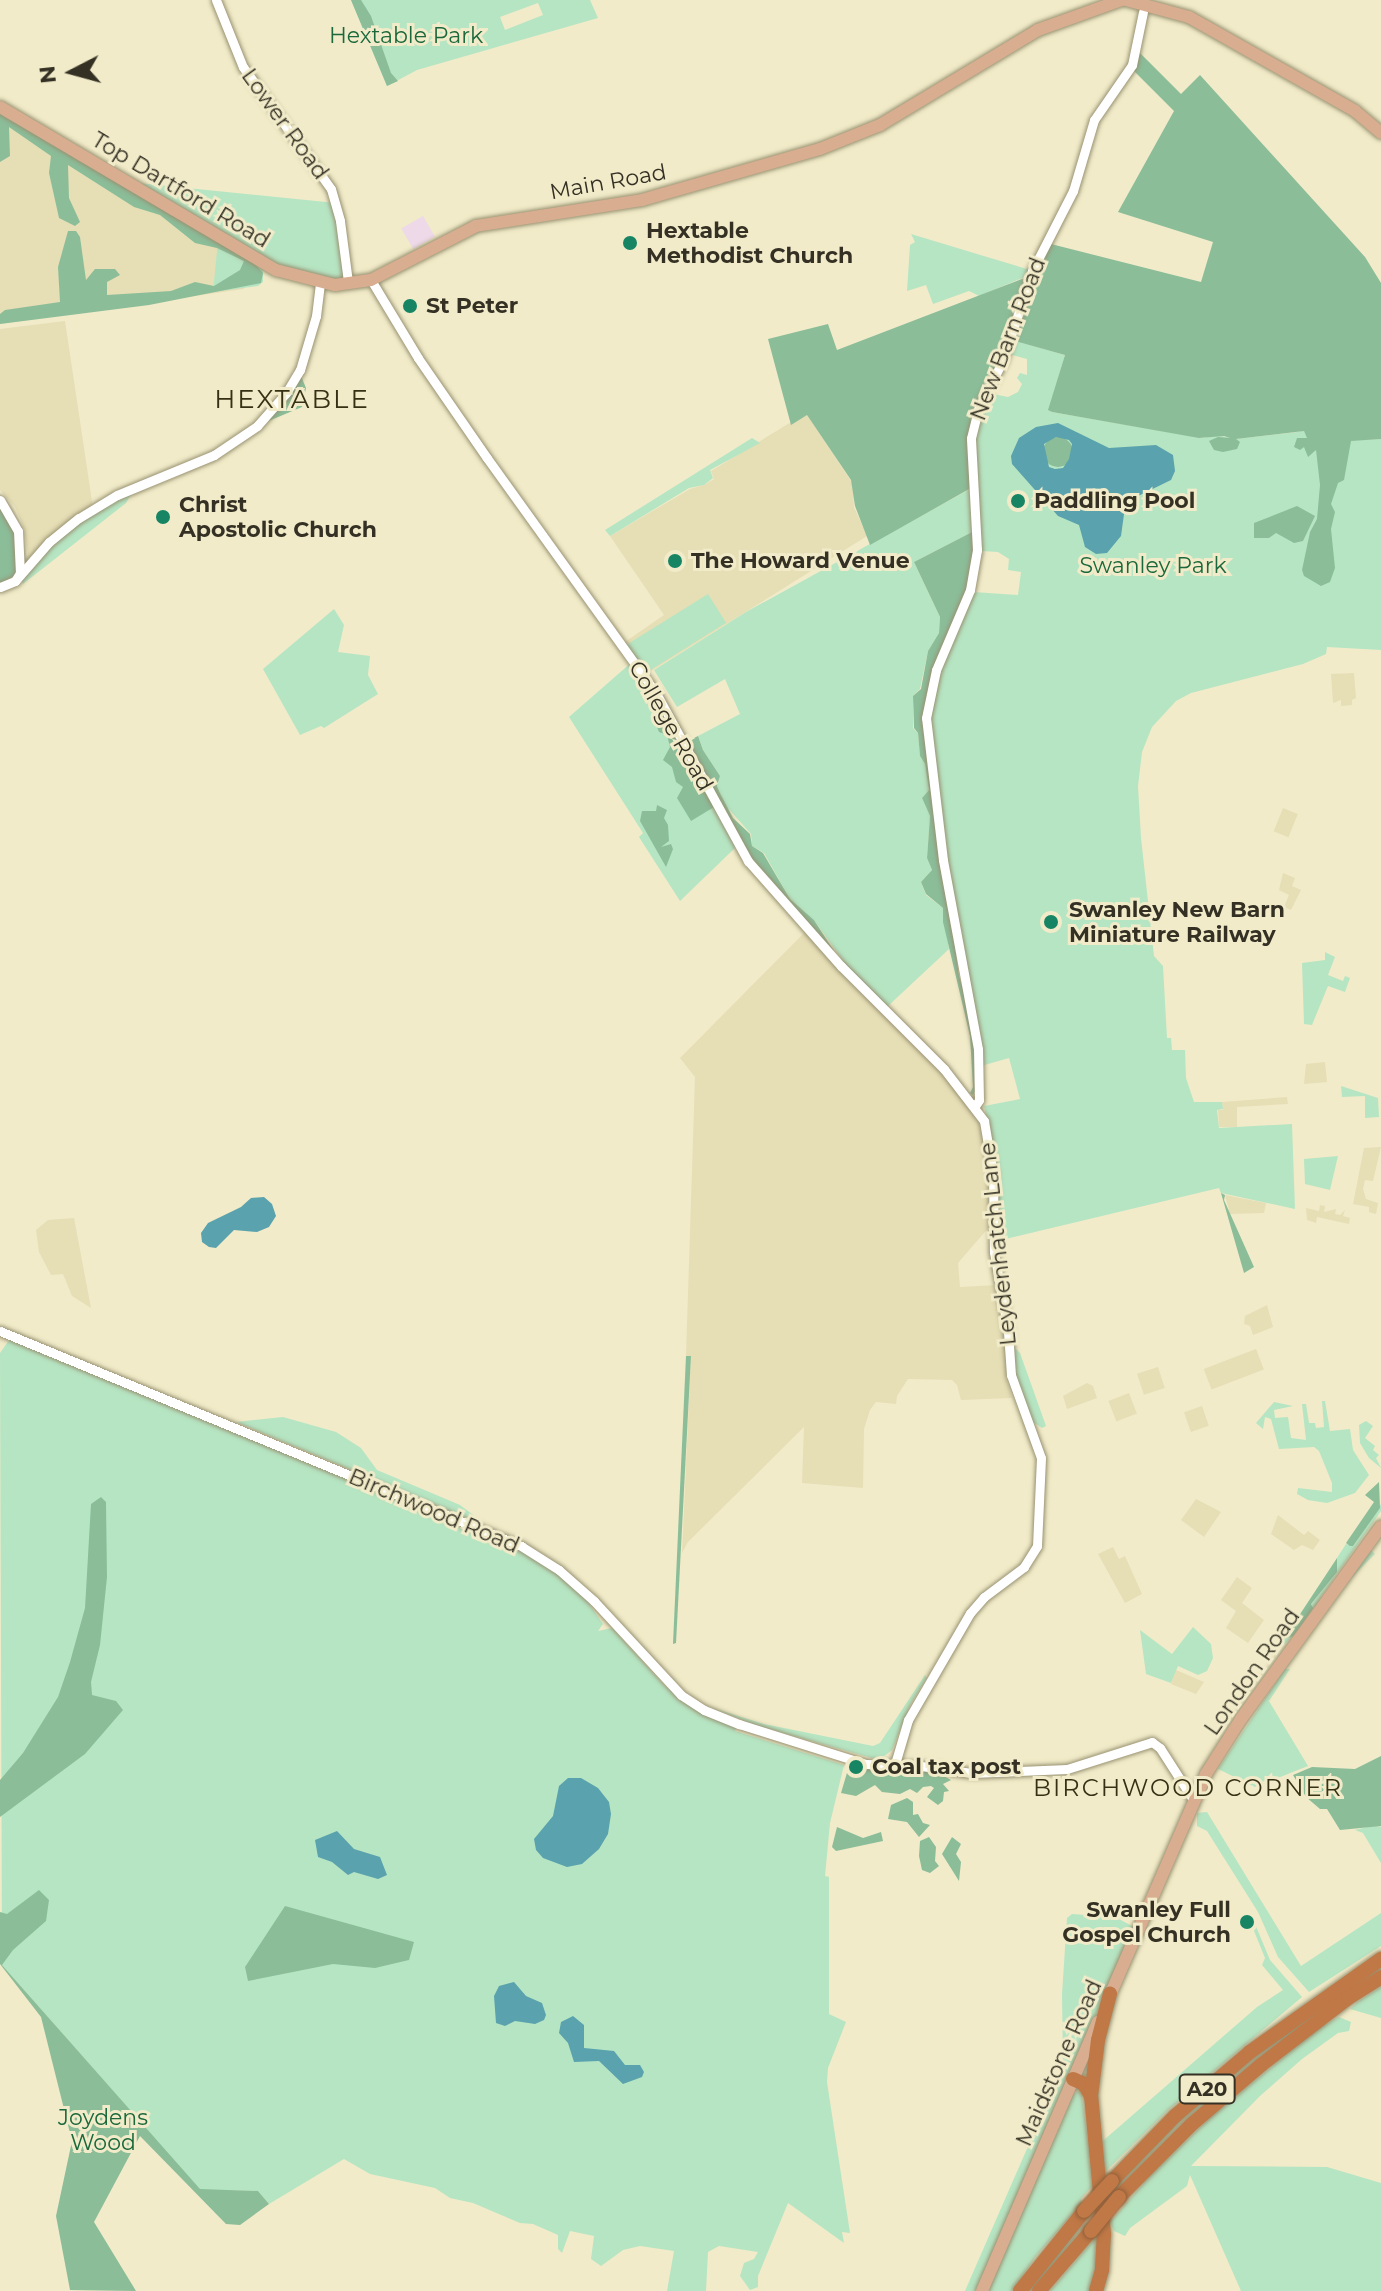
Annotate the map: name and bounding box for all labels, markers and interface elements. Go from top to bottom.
park label: Hextable Park [329,23,483,49]
north arrow [32,32,112,112]
street label: Lower Road [236,63,334,185]
text: N [33,64,62,85]
street label: Top Dartford Road [87,126,275,254]
street label: Main Road [548,159,668,205]
place label: Hextable Methodist Church [646,217,853,268]
marker: Hextable Methodist Church [621,234,639,252]
street label: New Barn Road [965,254,1051,424]
place label: St Peter [426,293,518,319]
marker: St Peter [401,297,419,315]
district label: HEXTABLE [214,384,370,416]
place label: Paddling Pool [1034,488,1195,514]
place label: Christ Apostolic Church [179,491,377,542]
marker: Paddling Pool [1009,492,1027,510]
marker: Christ Apostolic Church [154,508,172,526]
place label: The Howard Venue [691,548,910,574]
marker: The Howard Venue [666,552,684,570]
park label: Swanley Park [1079,553,1227,579]
street label: College Road [623,656,719,796]
place label: Swanley New Barn Miniature Railway [1069,896,1285,948]
marker: Swanley New Barn Miniature Railway [1040,911,1062,933]
street label: Leydenhatch Lane [974,1141,1022,1347]
street label: Birchwood Road [345,1463,523,1559]
street label: London Road [1199,1604,1305,1740]
place label: Coal tax post [872,1754,1021,1780]
marker: Coal tax post [847,1758,865,1776]
district label: BIRCHWOOD CORNER [1033,1774,1343,1802]
place label: Swanley Full Gospel Church [1062,1896,1231,1948]
marker: Swanley Full Gospel Church [1238,1913,1256,1931]
street label: Maidstone Road [1010,1976,1108,2150]
road number: A20 [1177,2073,1237,2105]
park label: Joydens Wood [58,2104,148,2156]

